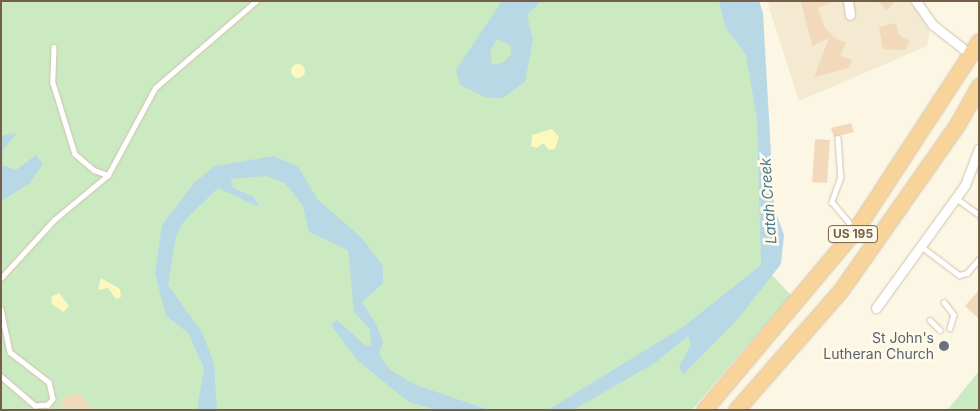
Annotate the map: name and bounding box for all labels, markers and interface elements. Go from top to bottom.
water label: Latah Creek [756,157,780,245]
road number: US 195 [827,224,879,243]
place label: St John's Lutheran Church [823,330,934,362]
marker: St John's Lutheran Church [938,340,950,352]

